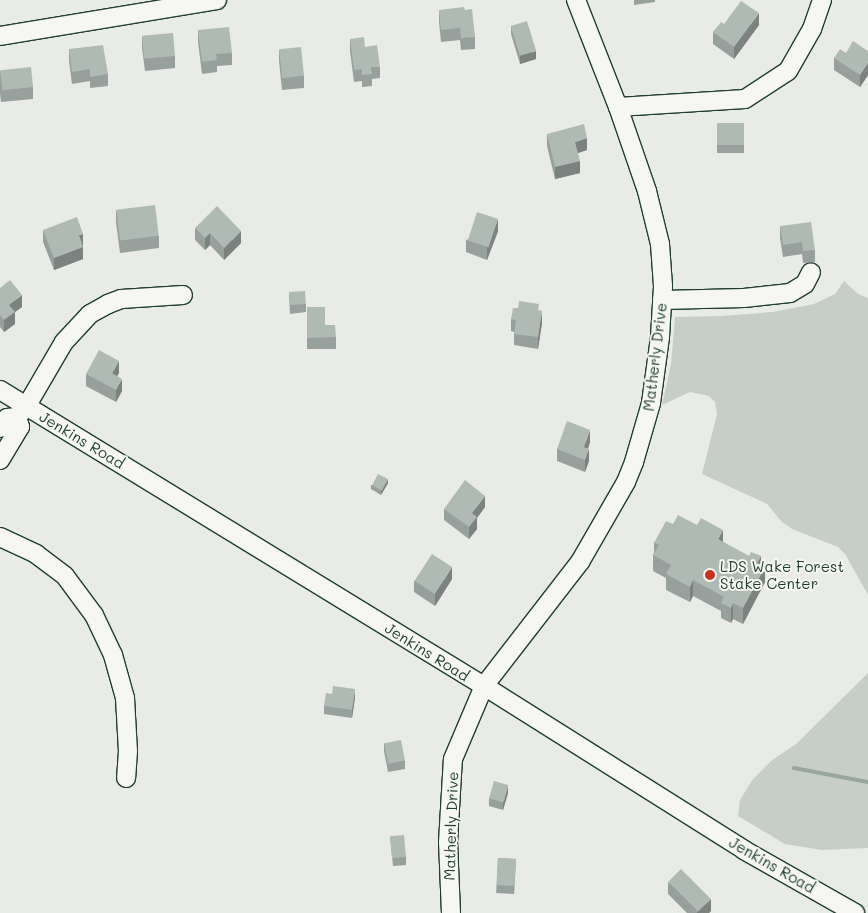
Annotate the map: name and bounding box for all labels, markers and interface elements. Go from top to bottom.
street label: Matherly Drive [639,302,671,412]
street label: Jenkins Road [36,408,128,472]
place label: LDS Wake Forest Stake Center [720,557,844,592]
marker: LDS Wake Forest Stake Center [704,569,716,581]
street label: Jenkins Road [381,619,473,685]
street label: Matherly Drive [440,771,462,881]
street label: Jenkins Road [726,833,818,897]

